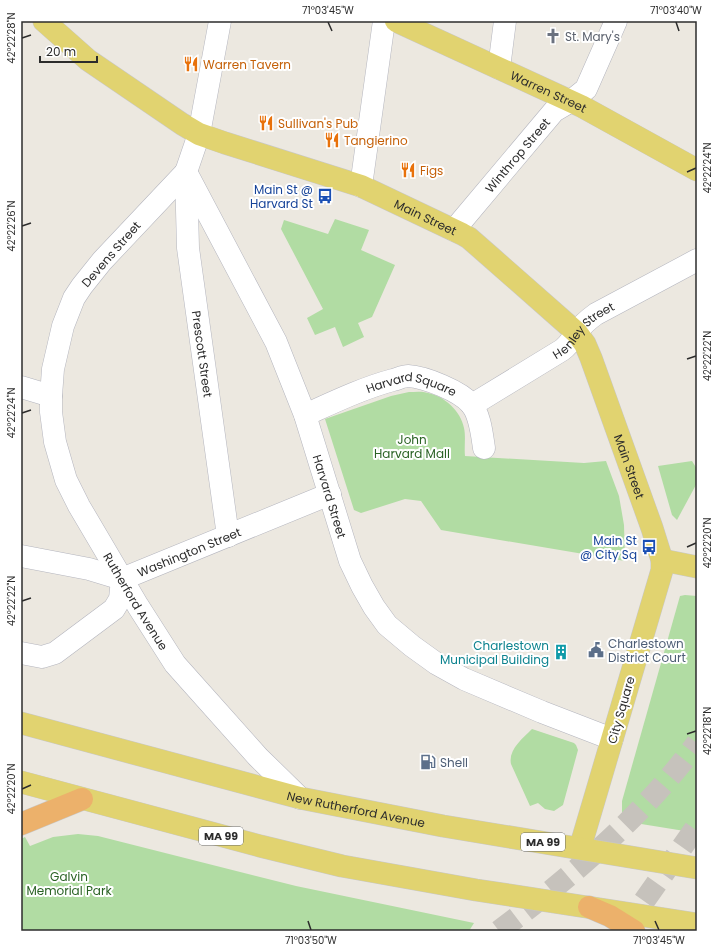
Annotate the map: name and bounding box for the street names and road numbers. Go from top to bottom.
street label: Warren Street [508,66,590,116]
street label: Winthrop Street [481,114,554,196]
street label: Main Street [392,195,460,239]
street label: Devens Street [78,217,144,291]
street label: Henley Street [549,297,617,362]
street label: Prescott Street [188,309,217,398]
street label: Harvard Square [363,367,460,400]
street label: Main Street [610,432,649,501]
street label: Harvard Street [309,452,351,540]
street label: Washington Street [134,523,243,580]
street label: Rutherford Avenue [100,549,172,653]
street label: City Square [603,674,639,746]
street label: New Rutherford Avenue [285,786,427,831]
road number: MA 99 [199,827,243,845]
road number: MA 99 [521,833,565,851]

